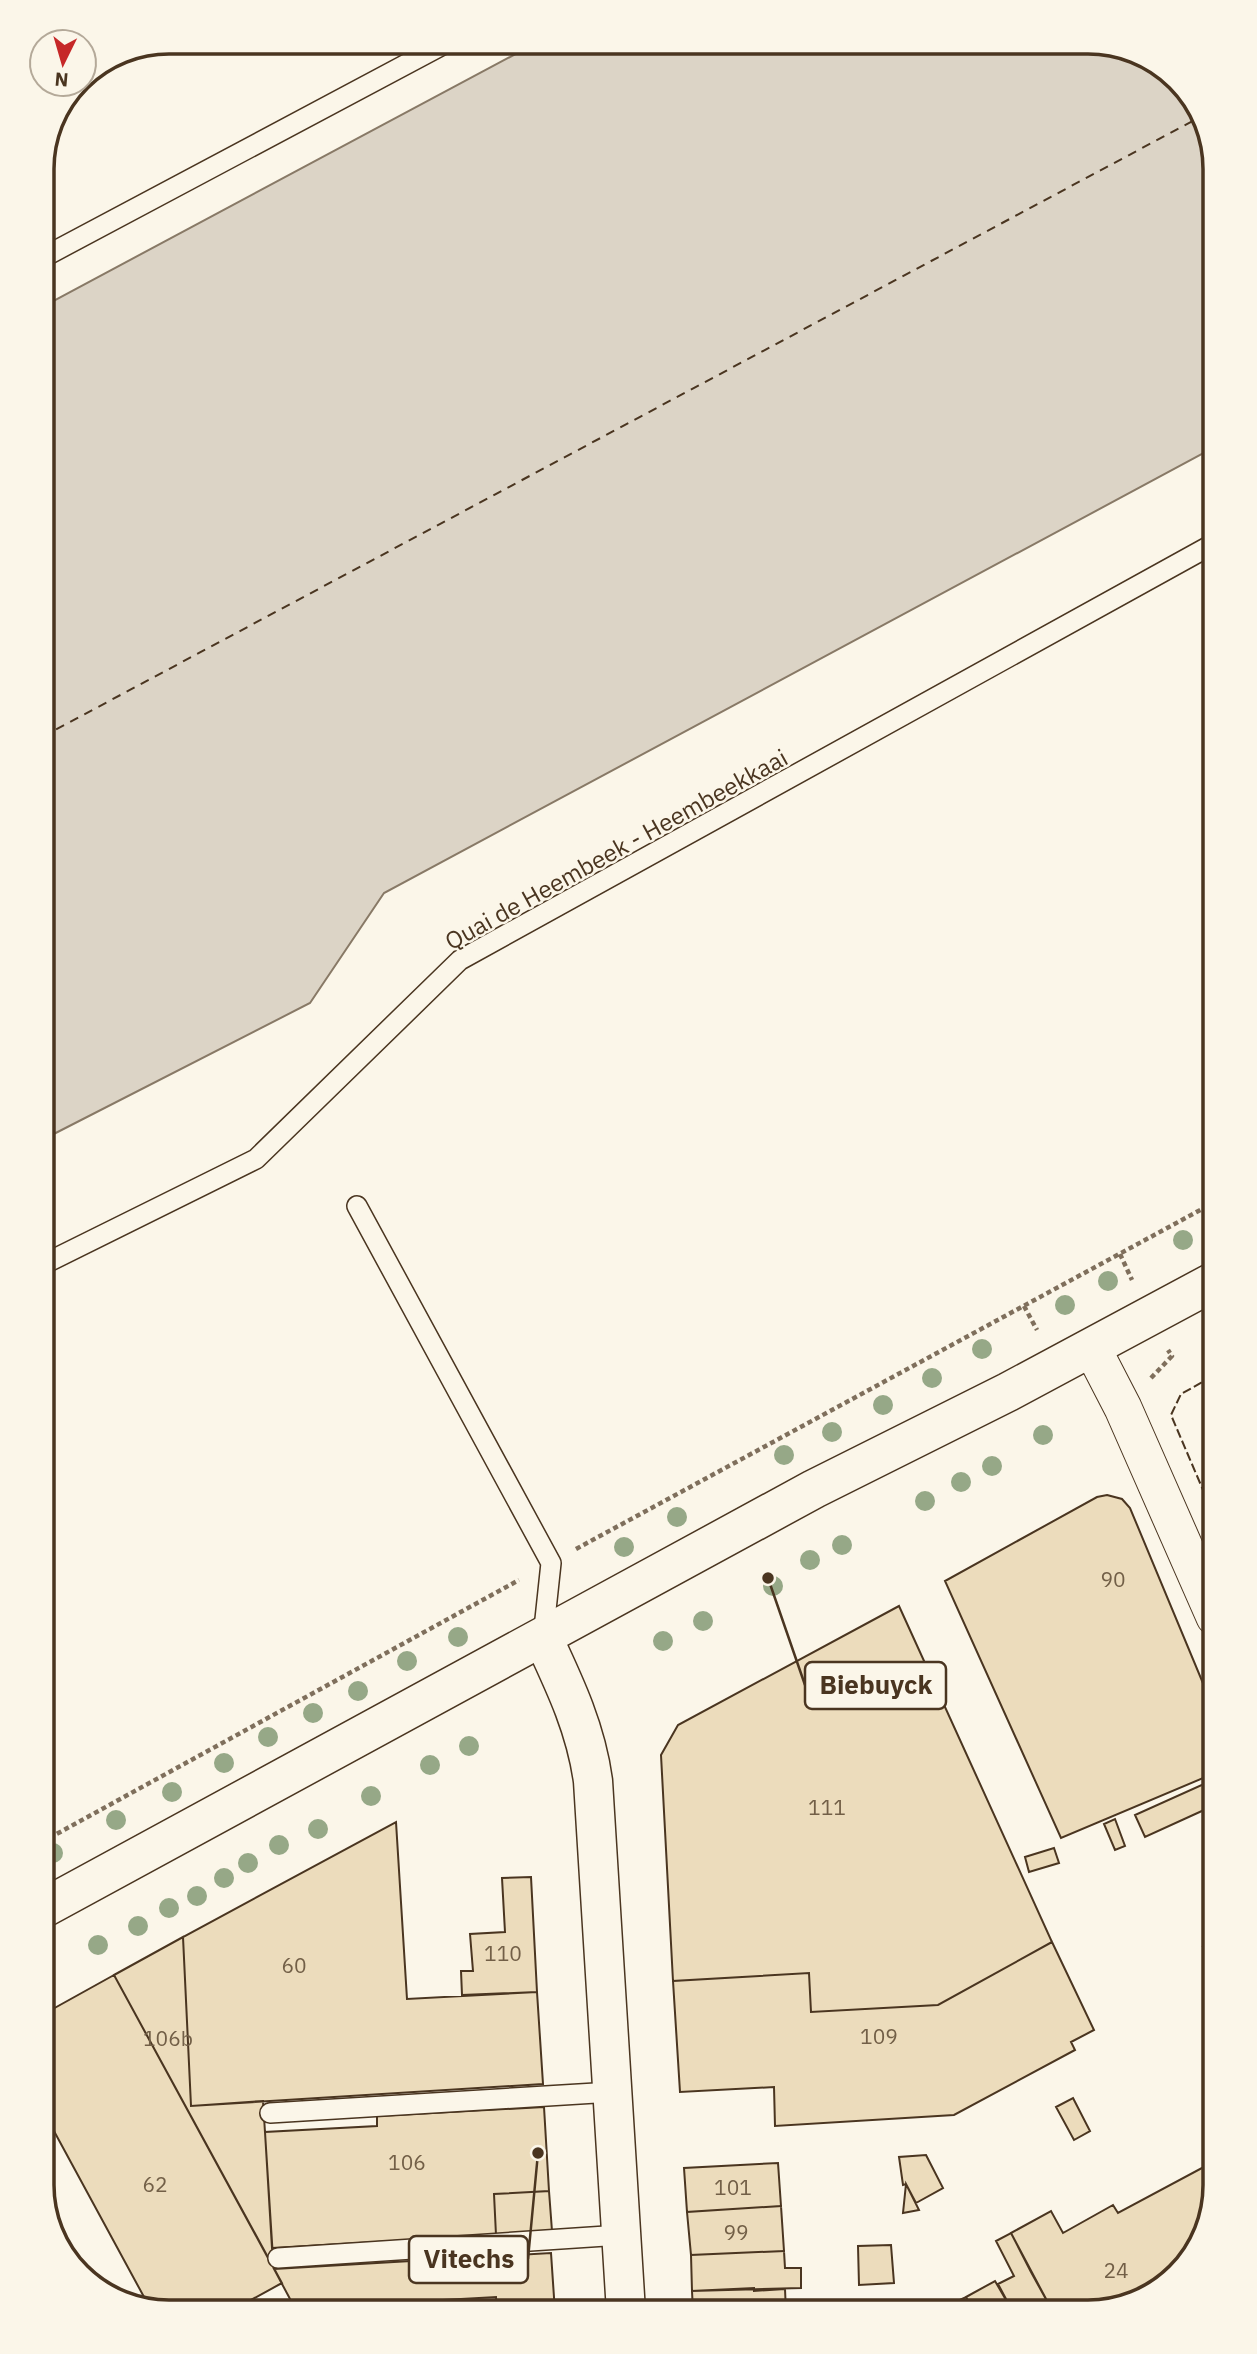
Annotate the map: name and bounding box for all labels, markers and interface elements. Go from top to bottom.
north arrow [28,28,98,98]
text: N [54,67,69,92]
street label: Quai de Heembeek - Heembeekkaai [439,741,793,957]
house number: 90 [1100,1565,1126,1593]
callout: Biebuyck [805,1662,946,1709]
text: Biebuyck [820,1667,932,1701]
house number: 111 [808,1793,846,1821]
house number: 110 [484,1939,522,1967]
house number: 60 [281,1951,307,1979]
house number: 109 [860,2022,898,2050]
house number: 106b [143,2024,193,2052]
house number: 106 [388,2148,426,2176]
house number: 62 [142,2170,168,2198]
house number: 101 [714,2173,752,2201]
house number: 99 [723,2218,749,2246]
callout: Vitechs [409,2236,528,2283]
text: Vitechs [424,2241,514,2275]
house number: 24 [1103,2256,1129,2284]

